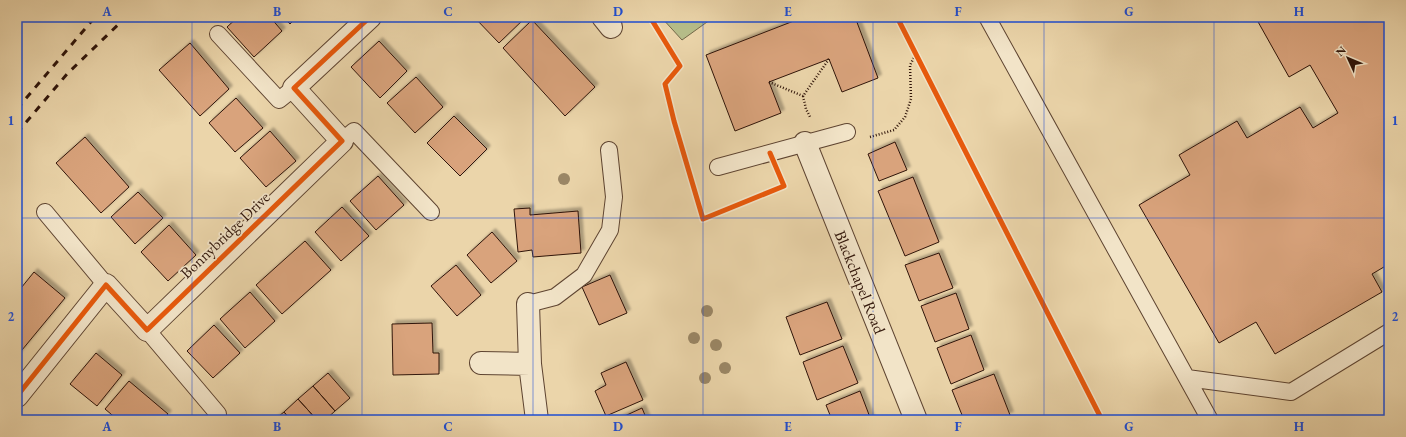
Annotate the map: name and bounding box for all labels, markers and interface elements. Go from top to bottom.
text: A [101,3,112,20]
text: B [273,3,281,20]
text: C [443,3,453,20]
text: D [613,3,623,20]
text: E [784,3,792,20]
text: F [954,3,962,20]
text: G [1124,3,1134,20]
text: H [1294,3,1305,20]
north arrow [1328,38,1368,78]
text: N [1333,43,1349,59]
text: 1 [8,112,15,129]
text: 1 [1392,112,1399,129]
street label: Bonnybridge Drive [176,187,274,283]
street label: Blackchapel Road [830,227,891,338]
text: 2 [8,308,15,325]
text: 2 [1392,308,1399,325]
text: A [101,418,112,435]
text: B [273,418,281,435]
text: C [443,418,453,435]
text: D [613,418,623,435]
text: E [784,418,792,435]
text: F [954,418,962,435]
text: G [1124,418,1134,435]
text: H [1294,418,1305,435]

